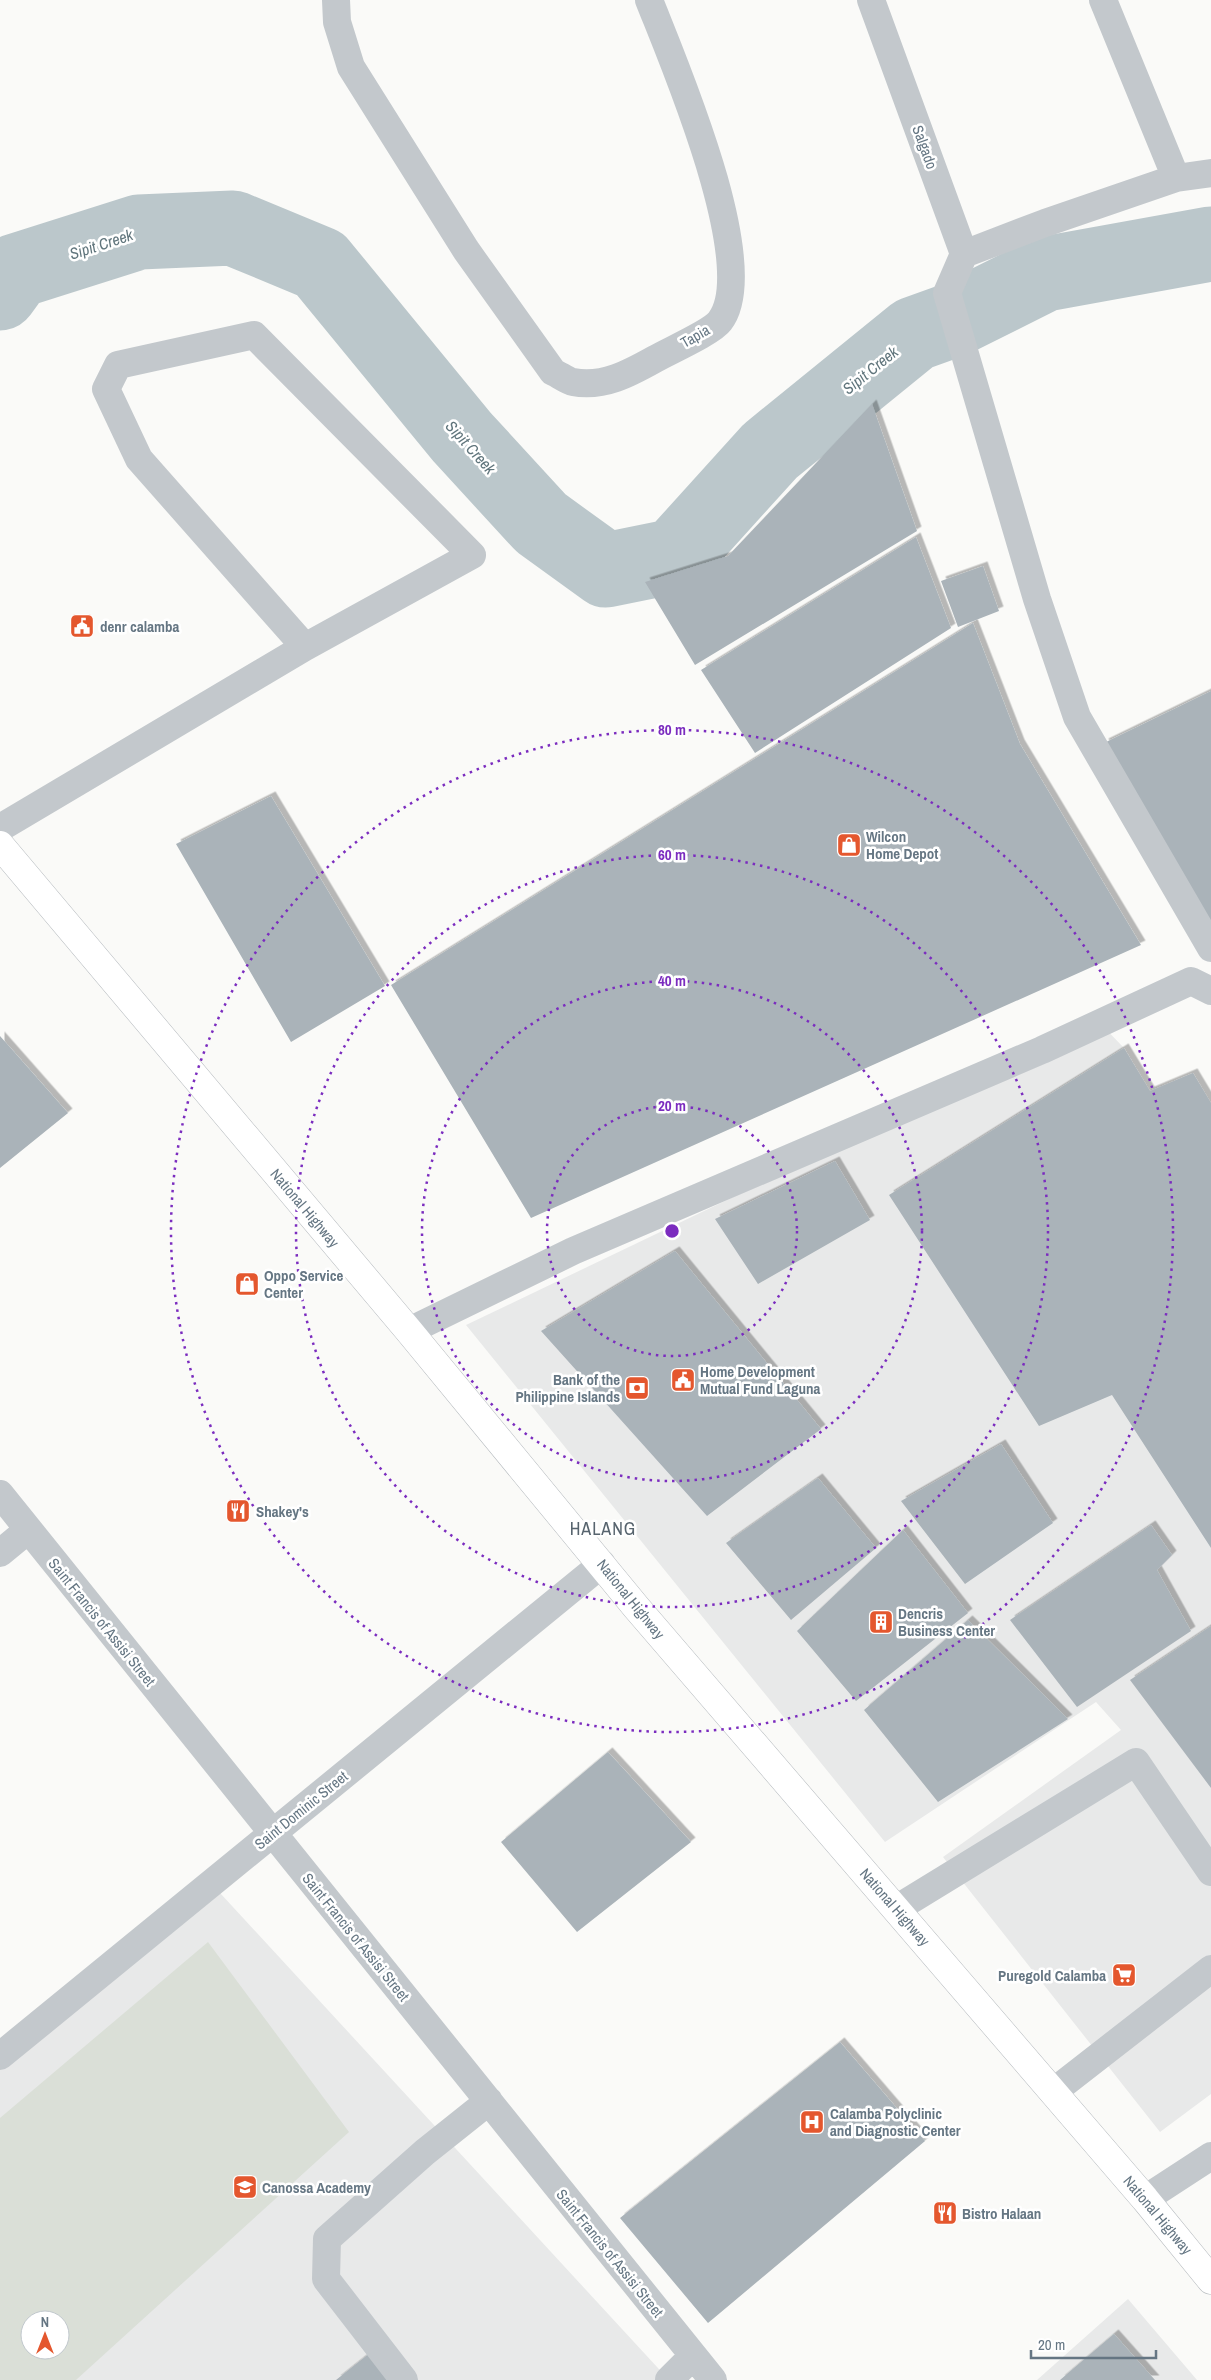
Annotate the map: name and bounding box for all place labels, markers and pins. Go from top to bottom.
public building icon: denr calamba [69,613,95,639]
place label: denr calamba [100,616,179,637]
place label: Wilcon Home Depot [866,826,938,864]
shop icon: Wilcon Home Depot [836,832,862,858]
centre of rings [663,1222,681,1240]
place label: Oppo Service Center [264,1265,343,1303]
shop icon: Oppo Service Center [234,1271,260,1297]
place label: Home Development Mutual Fund Laguna [700,1361,820,1399]
public building icon: Home Development Mutual Fund Laguna [670,1367,696,1393]
place label: Bank of the Philippine Islands [515,1369,620,1407]
bank icon: Bank of the Philippine Islands [624,1375,650,1401]
restaurant icon: Shakey's [225,1498,251,1524]
place label: Shakey's [256,1501,309,1522]
place label: Dencris Business Center [898,1603,995,1641]
building icon: Dencris Business Center [868,1609,894,1635]
supermarket icon: Puregold Calamba [1111,1962,1137,1988]
place label: Puregold Calamba [998,1965,1106,1986]
place label: Calamba Polyclinic and Diagnostic Center [830,2103,961,2141]
hospital icon: Calamba Polyclinic and Diagnostic Center [799,2109,825,2135]
school or university icon: Canossa Academy [232,2174,258,2200]
place label: Canossa Academy [262,2177,371,2198]
restaurant icon: Bistro Halaan [932,2200,958,2226]
place label: Bistro Halaan [962,2203,1041,2224]

